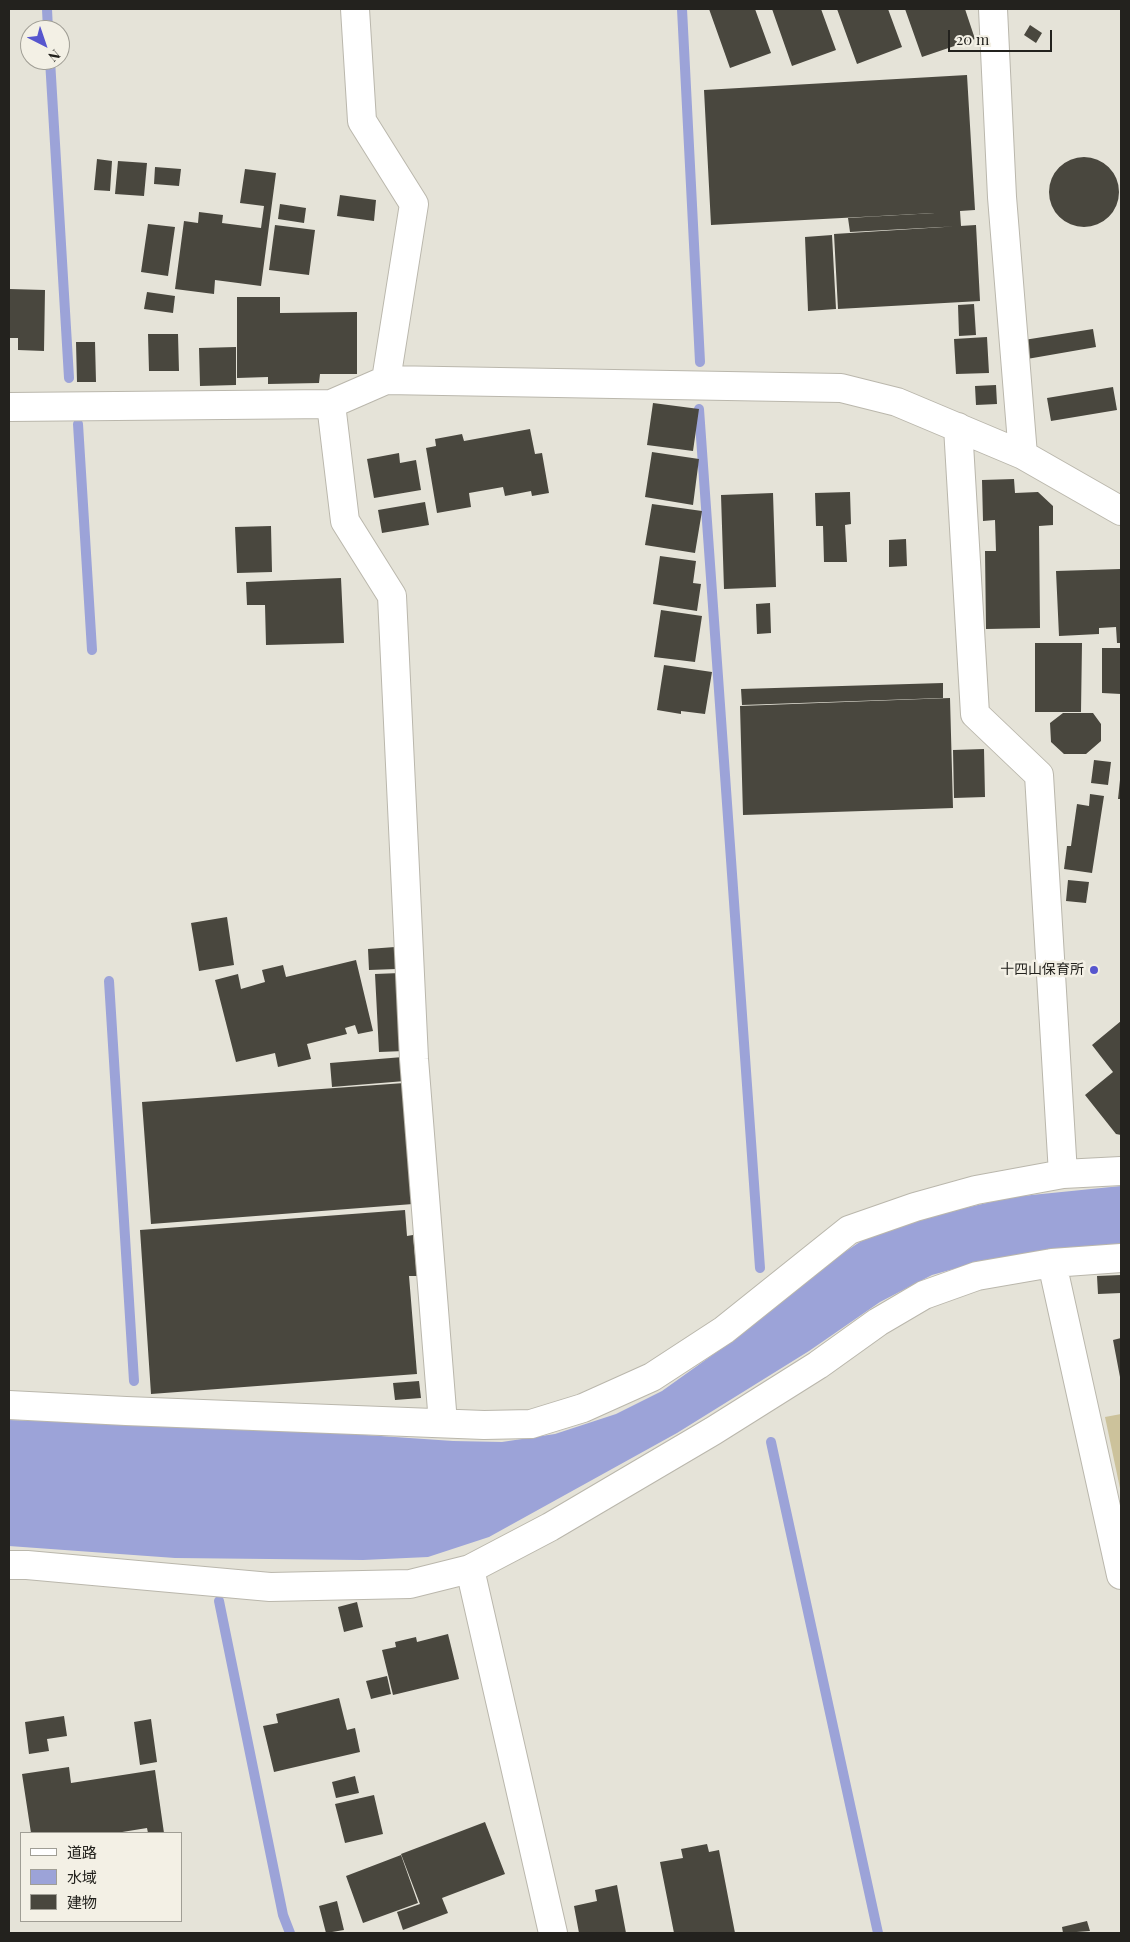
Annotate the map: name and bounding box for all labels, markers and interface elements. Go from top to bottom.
north arrow [20,20,70,70]
scale bar [950,20,1054,52]
text: 20 m [956,29,989,49]
text: N [44,45,65,66]
place label: 十四山保育所 [1000,962,1084,978]
marker: 十四山保育所 [1088,964,1100,976]
legend [20,1832,182,1922]
text: 道路 [67,1842,97,1862]
text: 水域 [67,1867,97,1887]
text: 建物 [67,1892,97,1912]

